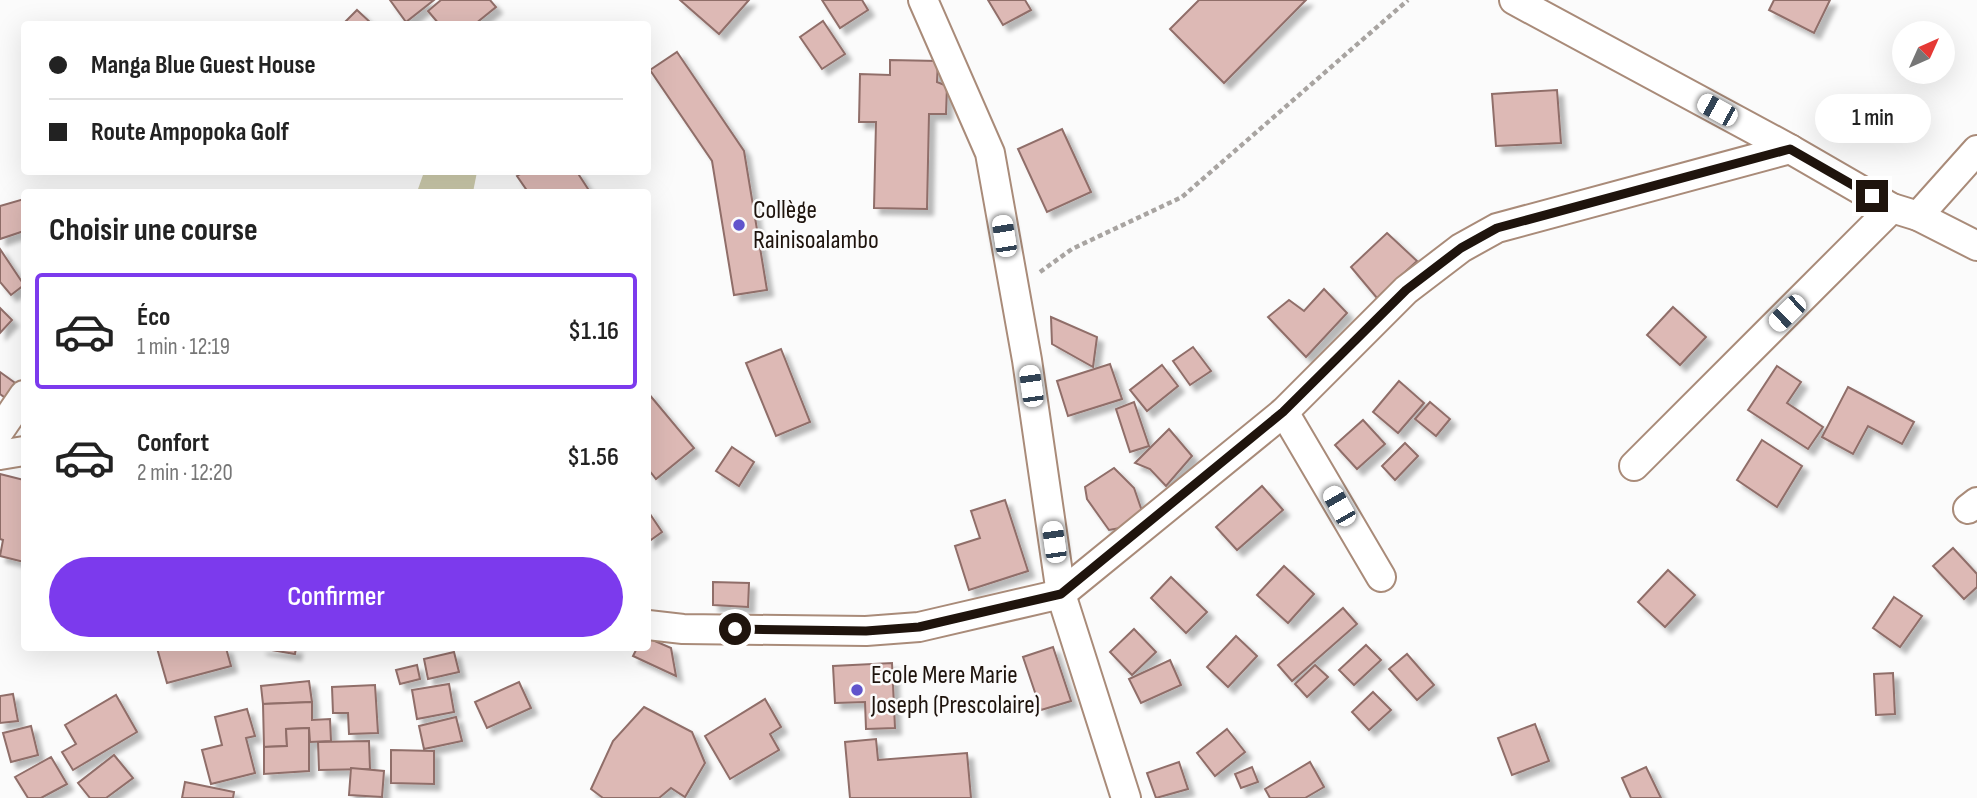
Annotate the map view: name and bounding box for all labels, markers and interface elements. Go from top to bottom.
north arrow [1892,21,1955,84]
map controls [1892,21,1955,84]
text: Manga Blue Guest House [91,50,316,81]
car [1694,91,1741,129]
callout: 1 min [1814,94,1930,144]
text: 1 min [1852,104,1894,132]
text: Route Ampopoka Golf [91,117,289,148]
route end [1856,180,1888,212]
place label: Collège Rainisoalambo [753,195,879,256]
text: Choisir une course [49,211,258,250]
car [991,214,1018,258]
marker: Collège Rainisoalambo [731,217,747,233]
car [1765,291,1810,335]
icon: car [53,300,116,363]
text: Éco [137,302,170,333]
text: $1.16 [568,316,619,347]
text: 1 min · 12:19 [137,333,230,361]
car [1018,364,1045,408]
icon: car [53,426,116,489]
text: Confort [137,428,209,459]
text: $1.56 [567,442,619,473]
text: 2 min · 12:20 [137,459,233,487]
car [1320,483,1359,529]
car [1041,520,1068,564]
button: Confirmer [49,557,623,637]
route start [719,613,751,645]
place label: Ecole Mere Marie Joseph (Prescolaire) [870,660,1040,721]
marker: Ecole Mere Marie Joseph (Prescolaire) [849,682,865,698]

